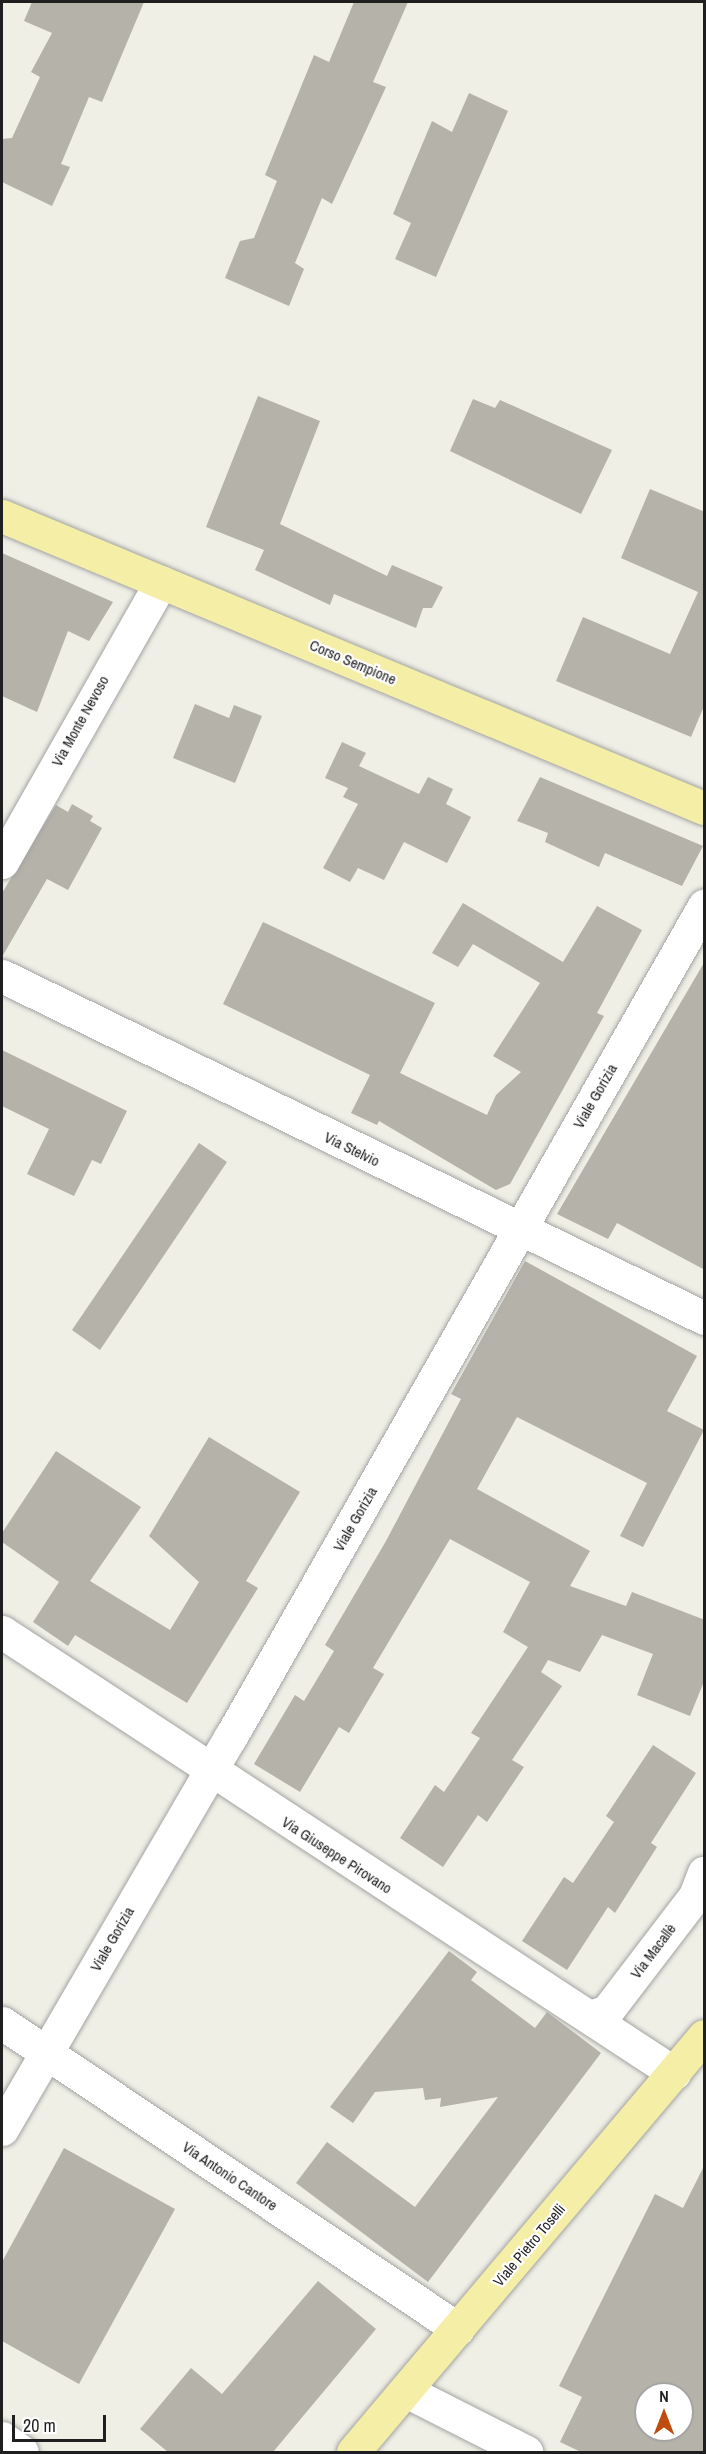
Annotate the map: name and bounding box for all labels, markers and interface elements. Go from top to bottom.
street label: Corso Sempione [307,636,399,688]
street label: Via Monte Nevoso [48,672,112,770]
street label: Viale Gorizia [569,1061,621,1131]
street label: Via Stelvio [321,1128,383,1170]
street label: Viale Gorizia [329,1484,381,1554]
street label: Via Giuseppe Pirovano [279,1813,395,1897]
street label: Viale Gorizia [86,1904,138,1974]
street label: Via Macallè [627,1920,679,1982]
street label: Via Antonio Cantore [179,2137,281,2215]
street label: Viale Pietro Toselli [489,2200,569,2290]
north arrow [634,2382,694,2442]
text: N [659,2385,669,2407]
scale bar [15,2403,110,2441]
text: 20 m [23,2413,56,2438]

